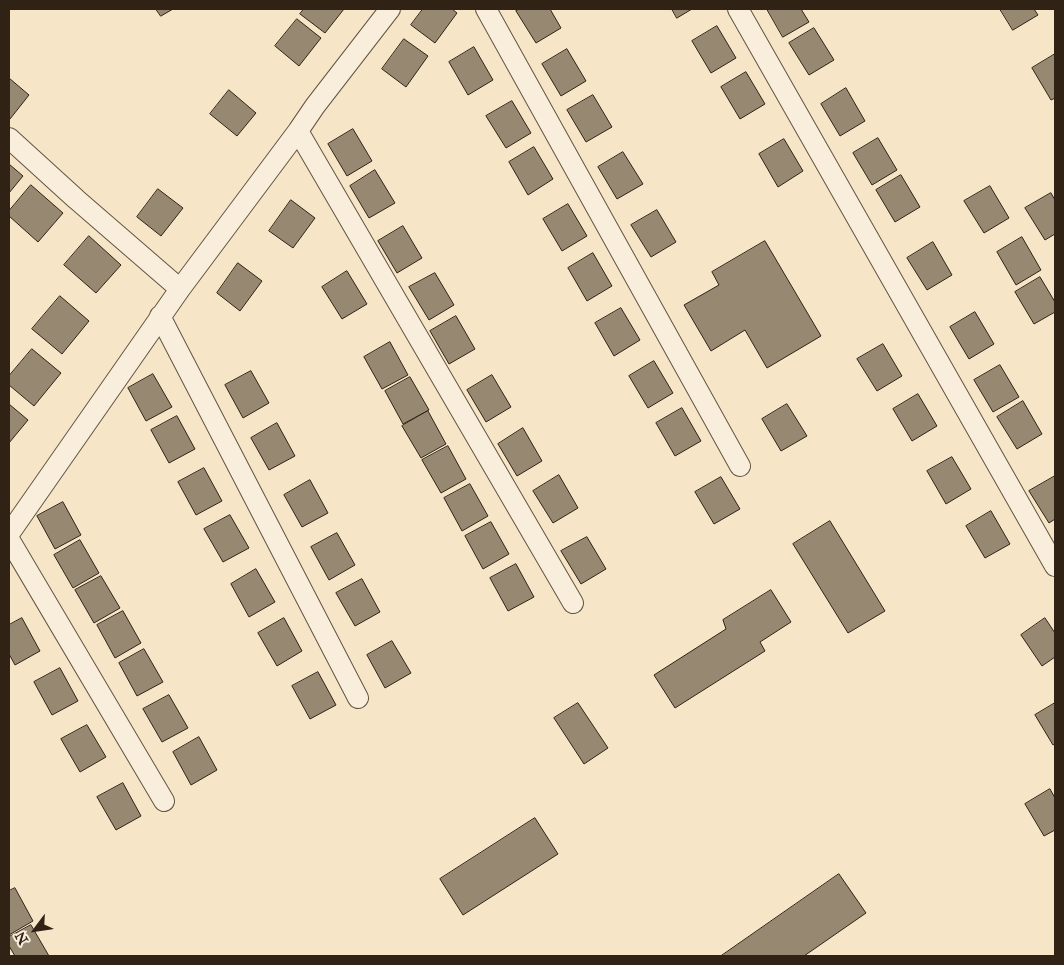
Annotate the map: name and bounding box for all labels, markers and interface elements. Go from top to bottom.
north arrow [10,905,60,955]
text: N [11,929,32,947]

